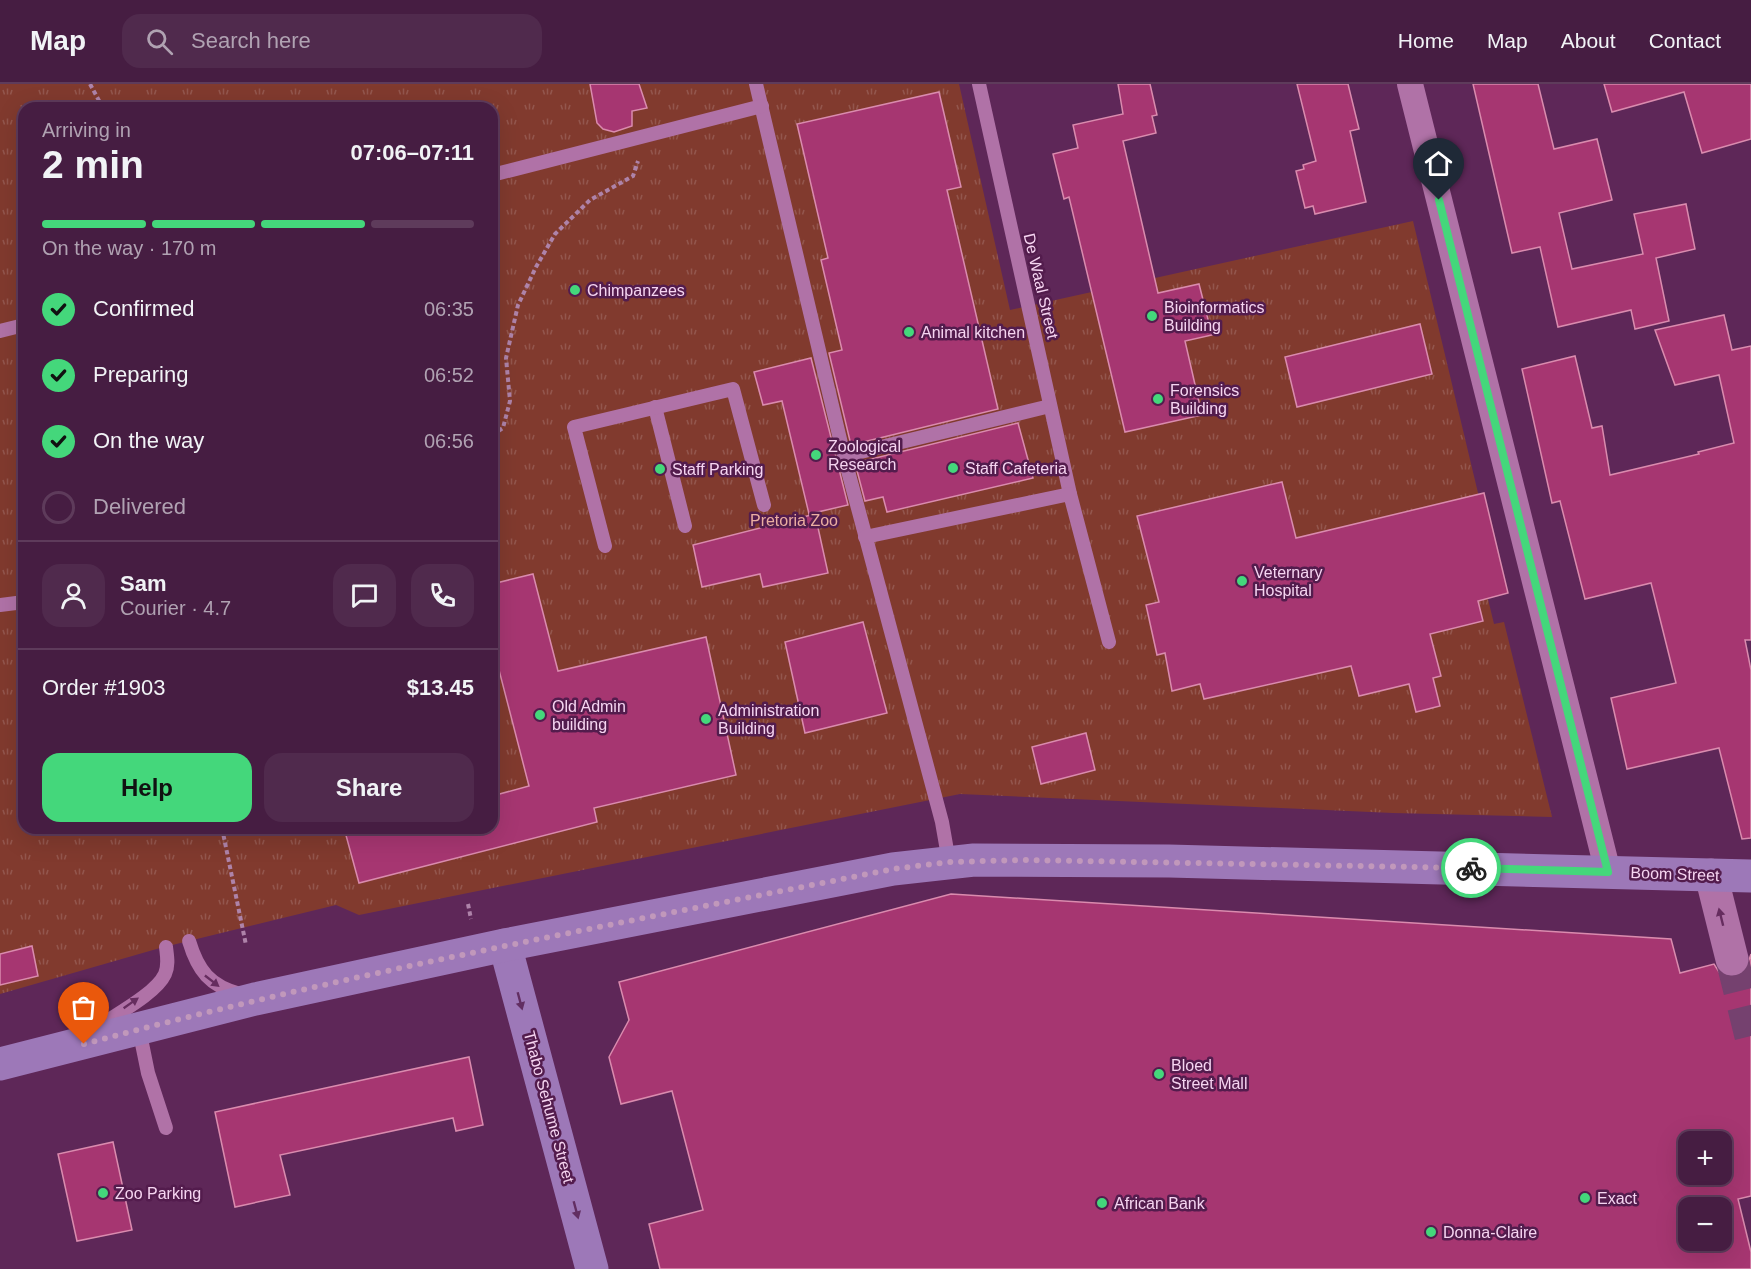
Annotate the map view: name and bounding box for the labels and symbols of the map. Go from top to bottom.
pin [1413,138,1464,200]
street label: De Waal Street [1021,232,1062,341]
place label: Chimpanzees [587,282,685,299]
marker: Chimpanzees [568,283,582,297]
place label: Bioinformatics Building [1164,299,1264,334]
marker: Bioinformatics Building [1145,309,1159,323]
place label: Animal kitchen [921,324,1025,341]
marker: Animal kitchen [902,325,916,339]
place label: Forensics Building [1170,382,1239,417]
marker: Forensics Building [1151,392,1165,406]
place label: Zoological Research [828,438,901,473]
marker: Zoological Research [809,448,823,462]
place label: Staff Cafeteria [965,460,1067,477]
place label: Staff Parking [672,461,763,478]
marker: Staff Cafeteria [946,461,960,475]
marker: Staff Parking [653,462,667,476]
park label: Pretoria Zoo [750,512,838,529]
place label: Veternary Hospital [1254,564,1322,599]
marker: Veternary Hospital [1235,574,1249,588]
place label: Old Admin building [552,698,626,733]
place label: Administration Building [718,702,819,737]
marker: Old Admin building [533,708,547,722]
marker: Administration Building [699,712,713,726]
courier [1441,838,1501,898]
street label: Boom Street [1630,864,1720,884]
one-way arrow [1716,908,1726,926]
one-way arrow [204,975,220,988]
pin [58,982,109,1044]
one-way arrow [516,992,525,1010]
one-way arrow [123,997,139,1009]
street label: Thabo Sehume Street [521,1029,578,1185]
place label: Bloed Street Mall [1171,1057,1247,1092]
marker: Bloed Street Mall [1152,1067,1166,1081]
place label: Zoo Parking [115,1185,201,1202]
marker: Zoo Parking [96,1186,110,1200]
place label: Exact [1597,1190,1638,1207]
marker: Exact [1578,1191,1592,1205]
place label: African Bank [1114,1195,1206,1212]
marker: African Bank [1095,1196,1109,1210]
one-way arrow [572,1201,582,1219]
place label: Donna-Claire [1443,1224,1537,1241]
marker: Donna-Claire [1424,1225,1438,1239]

